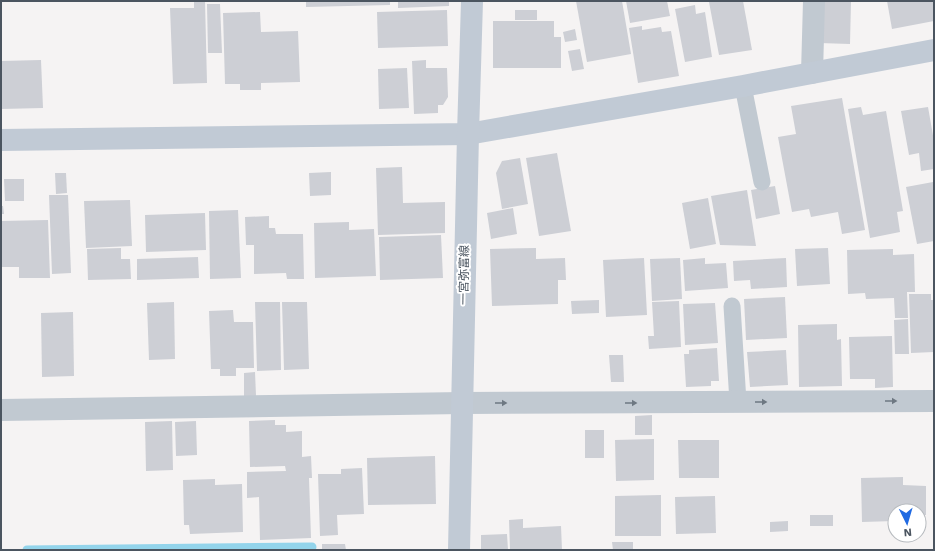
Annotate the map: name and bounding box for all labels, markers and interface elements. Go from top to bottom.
street label: 一宮弥富線 [456,245,472,305]
one-way arrow [885,398,898,404]
one-way arrow [755,399,768,405]
one-way arrow [495,400,508,406]
one-way arrow [625,400,638,406]
north arrow [887,503,927,543]
text: N [903,526,912,539]

